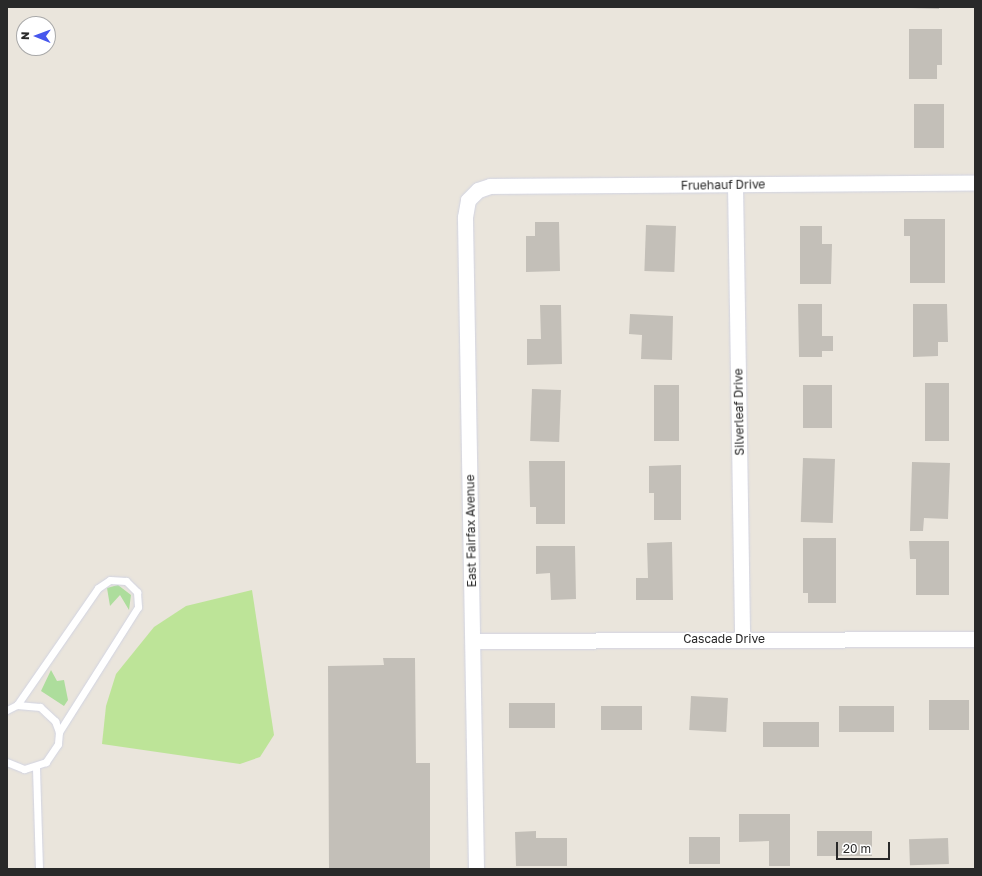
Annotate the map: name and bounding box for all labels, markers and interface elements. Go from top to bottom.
north arrow [16,16,56,56]
text: N [18,31,31,40]
street label: Fruehauf Drive [681,177,765,193]
street label: Silverleaf Drive [731,368,747,456]
street label: East Fairfax Avenue [463,474,479,588]
street label: Cascade Drive [683,632,765,646]
scale bar [838,834,892,860]
text: 20 m [843,841,871,856]

